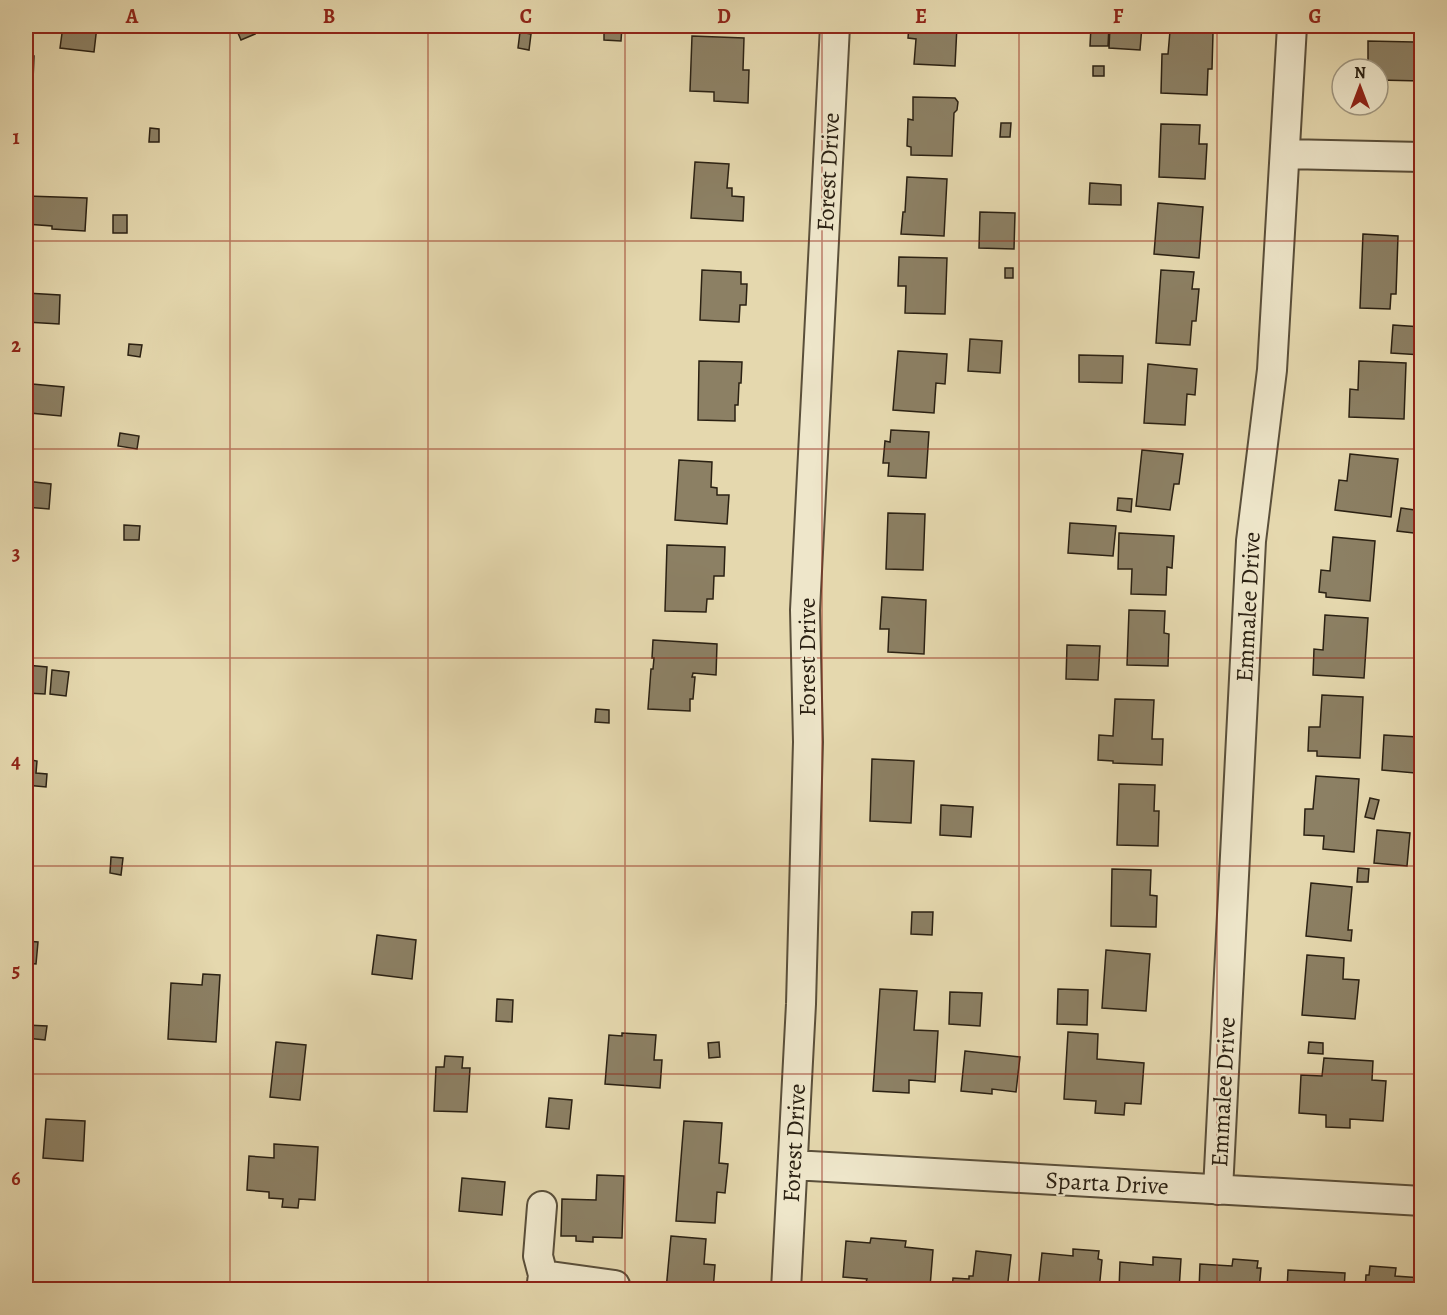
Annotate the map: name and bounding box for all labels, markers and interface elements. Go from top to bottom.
text: A [125,3,139,30]
text: B [323,3,335,30]
text: C [520,3,532,30]
text: D [717,3,731,30]
text: E [915,3,927,30]
text: F [1113,3,1124,30]
text: G [1308,3,1322,30]
north arrow [1330,57,1390,117]
text: N [1354,62,1366,84]
street label: Forest Drive [809,112,847,232]
text: 1 [12,124,20,151]
text: 2 [11,332,21,359]
street label: Emmalee Drive [1228,531,1268,683]
text: 3 [12,540,20,567]
street label: Forest Drive [791,597,823,717]
text: 4 [11,748,21,775]
text: 5 [12,957,20,984]
street label: Emmalee Drive [1203,1016,1243,1168]
street label: Forest Drive [775,1083,813,1203]
street label: Sparta Drive [1044,1164,1170,1202]
text: 6 [11,1165,21,1192]

